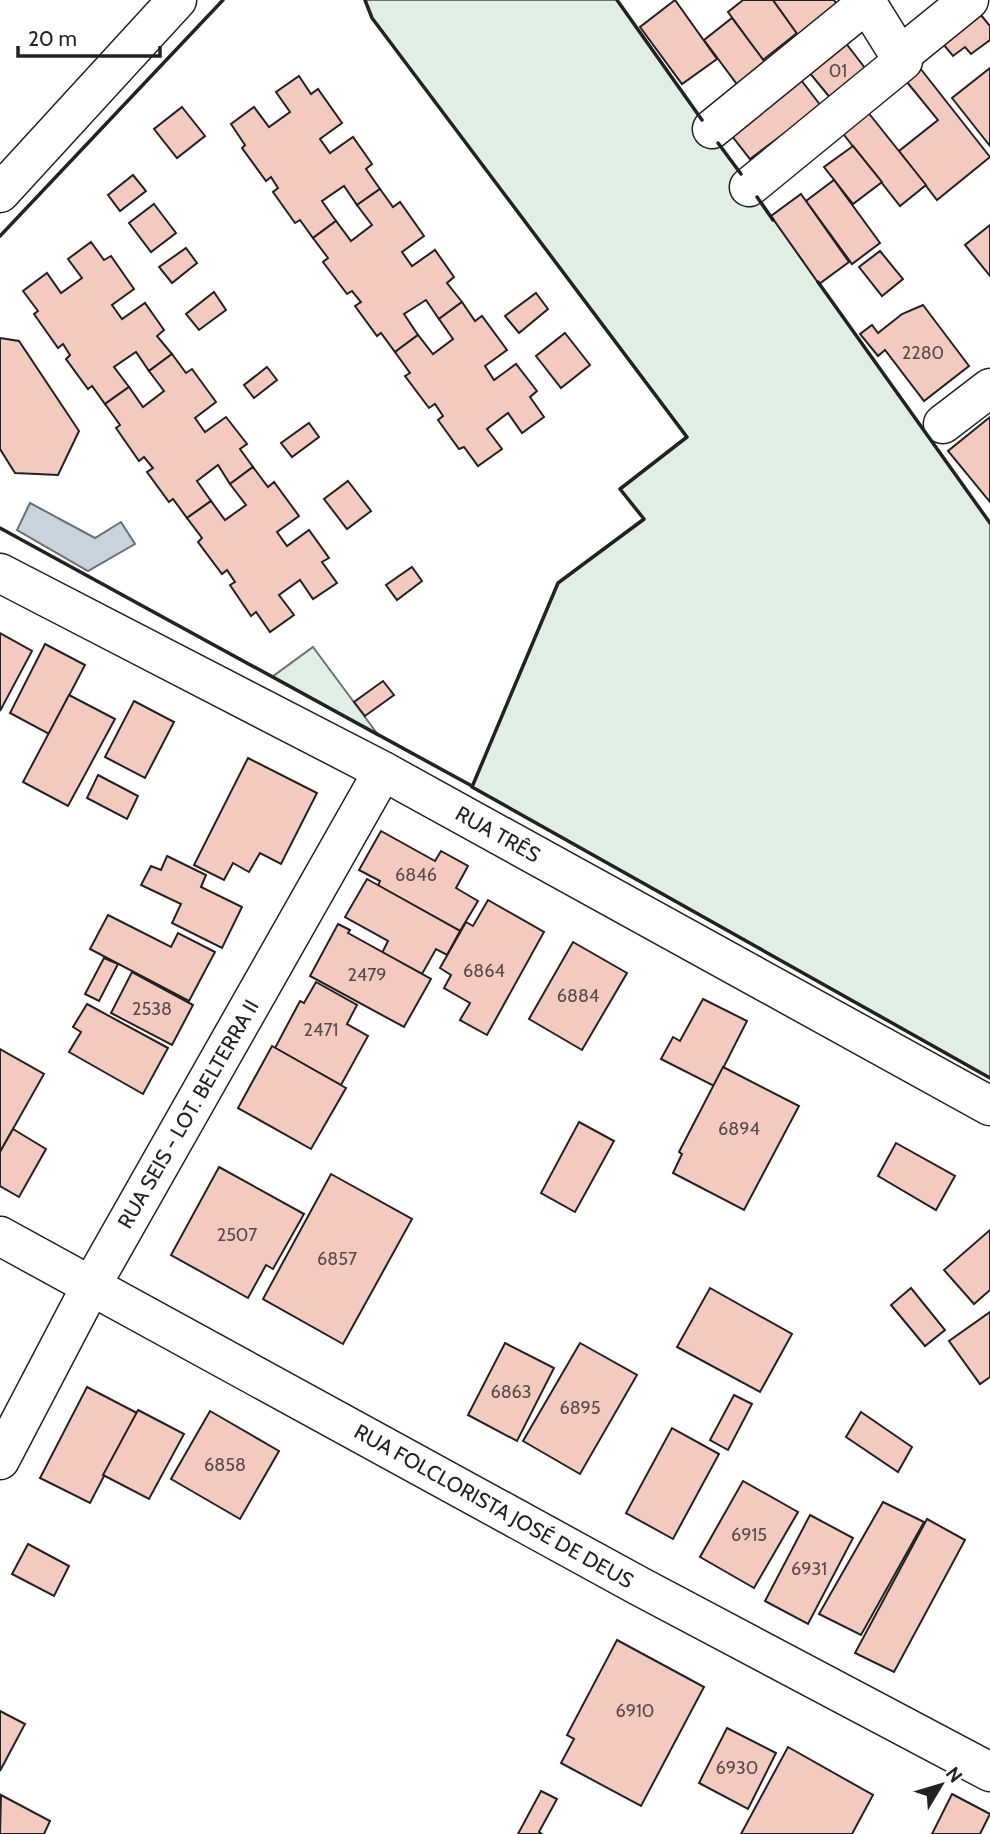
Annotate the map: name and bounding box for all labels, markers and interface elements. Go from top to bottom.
scale bar [18,14,159,58]
text: 20 m [28,26,77,51]
house number: 01 [829,60,847,82]
house number: 2280 [902,342,944,364]
street label: RUA TRÊS [451,801,545,867]
house number: 6846 [395,864,437,886]
house number: 6864 [463,960,505,982]
house number: 2479 [347,964,387,986]
house number: 6884 [557,985,599,1007]
street label: RUA SEIS - LOT. BELTERRA II [112,995,264,1233]
house number: 2538 [132,998,172,1020]
house number: 2471 [304,1019,338,1041]
house number: 6894 [718,1118,760,1140]
house number: 2507 [217,1224,257,1246]
house number: 6857 [317,1248,357,1270]
house number: 6863 [490,1381,532,1403]
house number: 6895 [559,1397,601,1419]
street label: RUA FOLCLORISTA JOSÉ DE DEUS [350,1419,638,1593]
house number: 6858 [204,1454,246,1476]
house number: 6915 [731,1524,767,1546]
house number: 6931 [791,1558,827,1580]
house number: 6910 [616,1700,654,1722]
north arrow [906,1750,976,1820]
house number: 6930 [716,1757,758,1779]
text: N [941,1762,967,1787]

